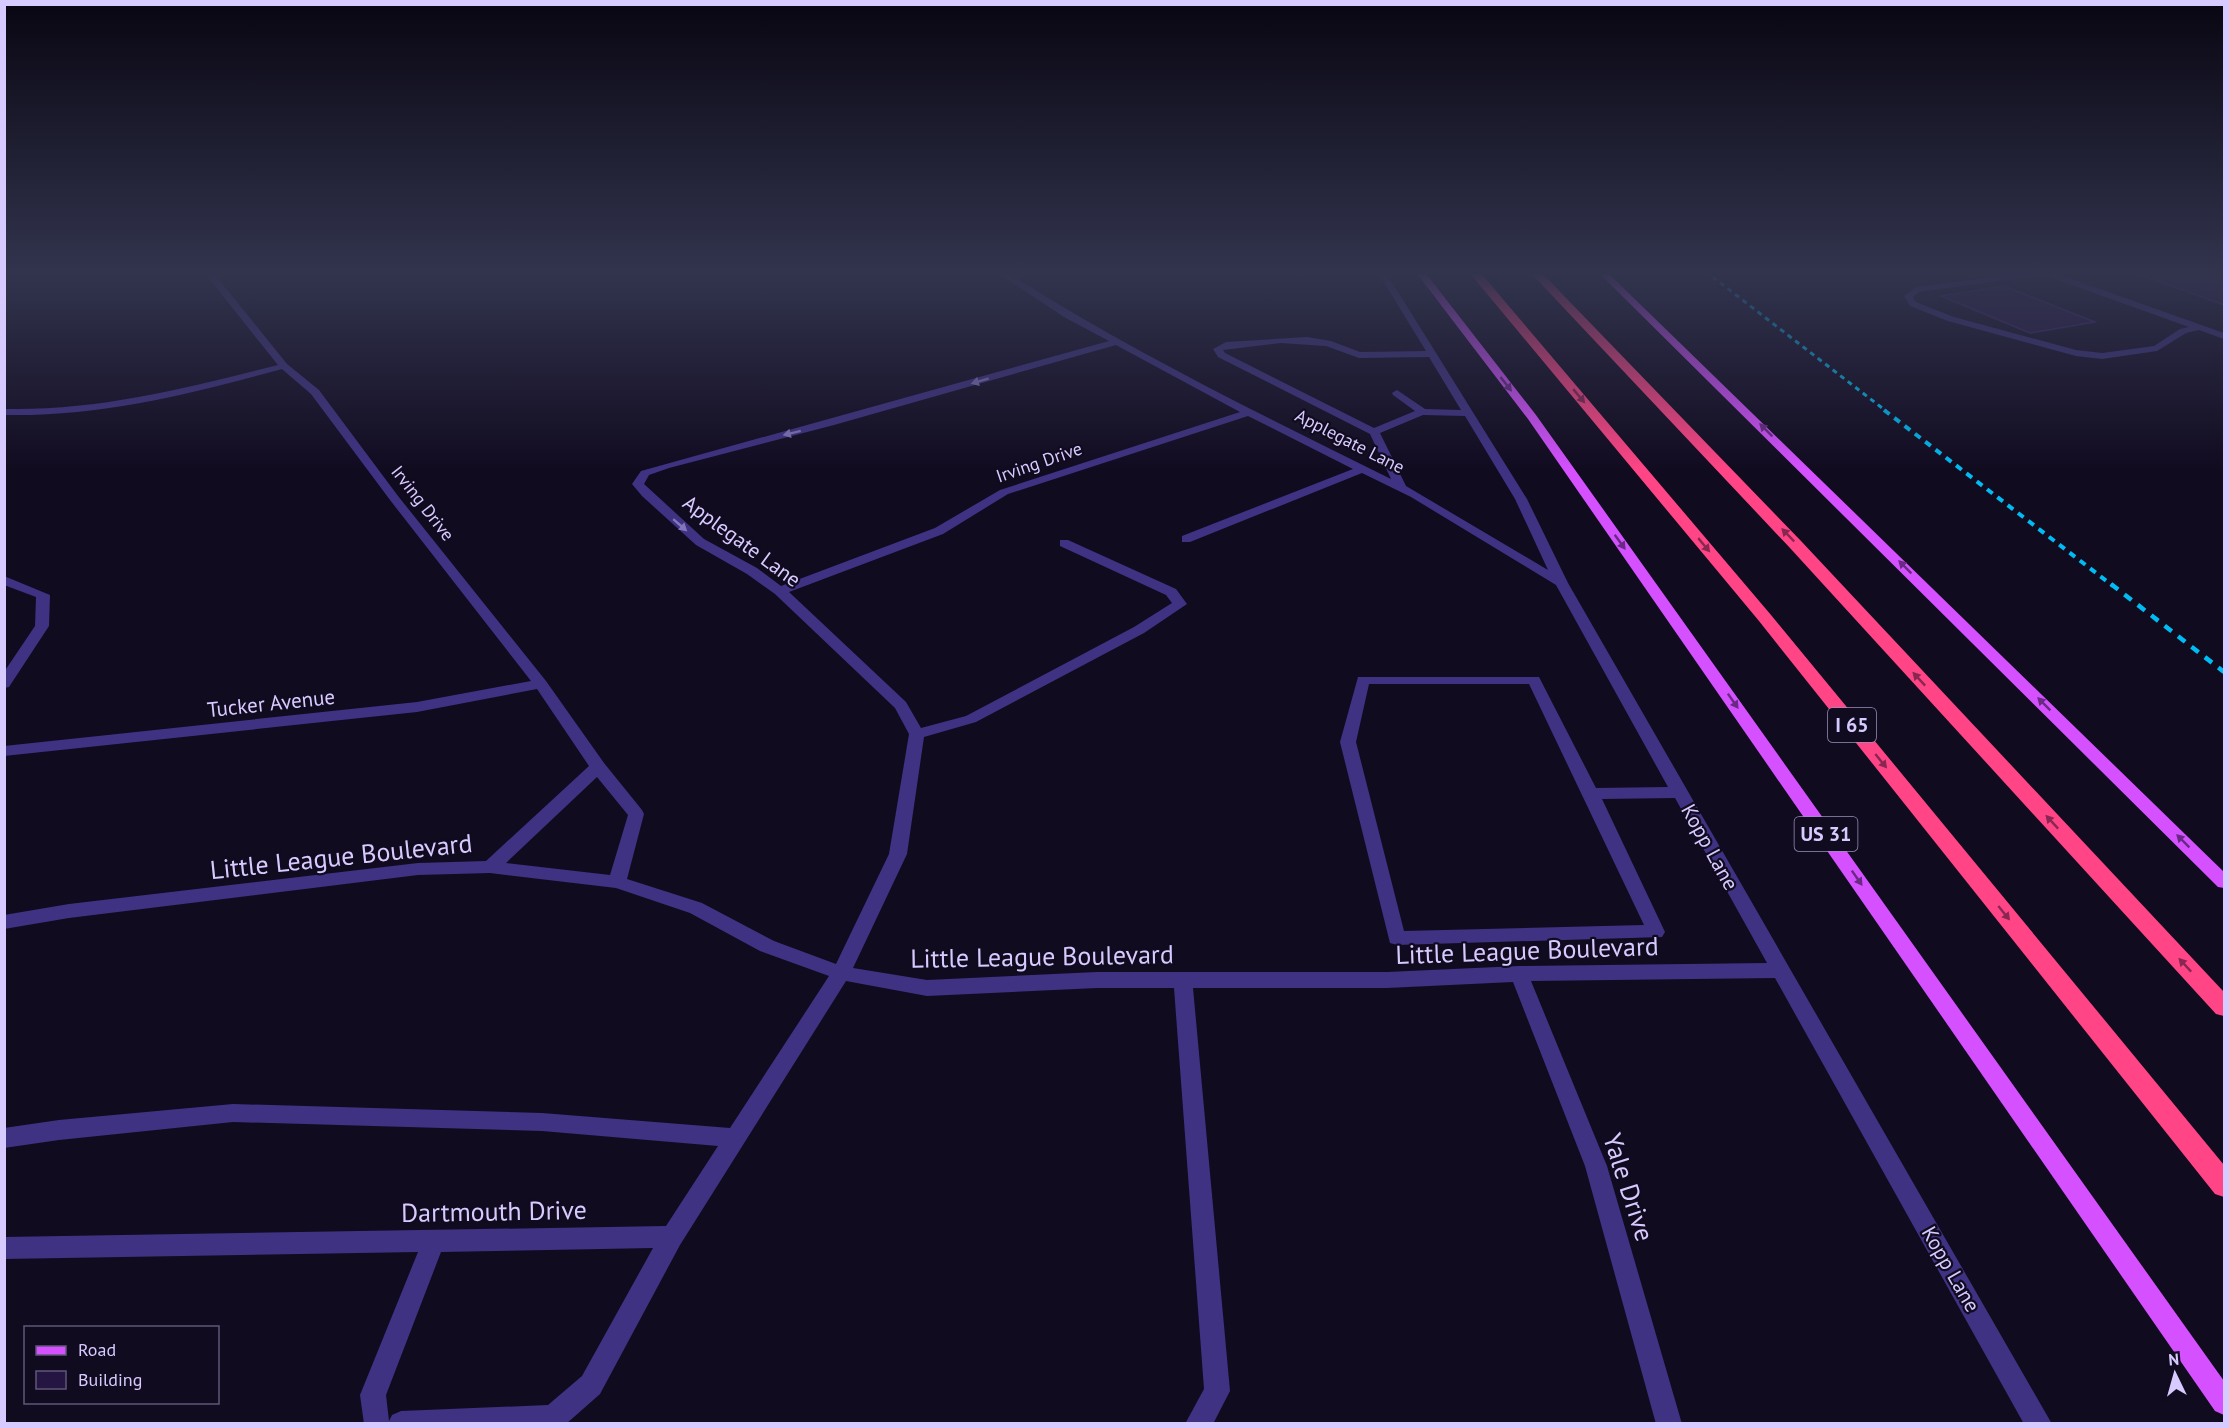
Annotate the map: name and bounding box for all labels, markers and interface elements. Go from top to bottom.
one-way arrow [971,376,989,386]
one-way arrow [1499,376,1512,392]
one-way arrow [1572,388,1585,403]
street label: Applegate Lane [1292,404,1408,478]
one-way arrow [1760,424,1774,438]
one-way arrow [783,428,801,438]
street label: Irving Drive [993,437,1085,487]
street label: Irving Drive [386,461,460,545]
street label: Applegate Lane [678,489,806,593]
one-way arrow [672,518,687,531]
one-way arrow [1781,528,1795,542]
one-way arrow [1614,534,1626,549]
one-way arrow [1697,537,1710,552]
one-way arrow [1899,561,1913,575]
one-way arrow [1913,672,1926,687]
street label: Tucker Avenue [206,683,336,723]
one-way arrow [1727,693,1739,709]
one-way arrow [2037,697,2051,712]
road number: I 65 [1828,708,1876,742]
one-way arrow [1875,753,1888,769]
street label: Kopp Lane [1675,799,1745,895]
one-way arrow [2046,815,2059,830]
road number: US 31 [1794,817,1858,851]
street label: Little League Boulevard [208,826,474,886]
one-way arrow [2176,835,2190,849]
one-way arrow [1851,870,1862,886]
one-way arrow [1997,905,2010,921]
street label: Little League Boulevard [1395,929,1659,971]
street label: Little League Boulevard [910,937,1174,975]
one-way arrow [2178,957,2192,972]
street label: Yale Drive [1596,1129,1662,1245]
street label: Dartmouth Drive [401,1193,587,1229]
street label: Kopp Lane [1916,1221,1986,1317]
legend [24,1326,219,1404]
text: Road [78,1338,116,1361]
north arrow [2145,1344,2205,1404]
text: N [2168,1349,2180,1369]
text: Building [78,1368,142,1391]

